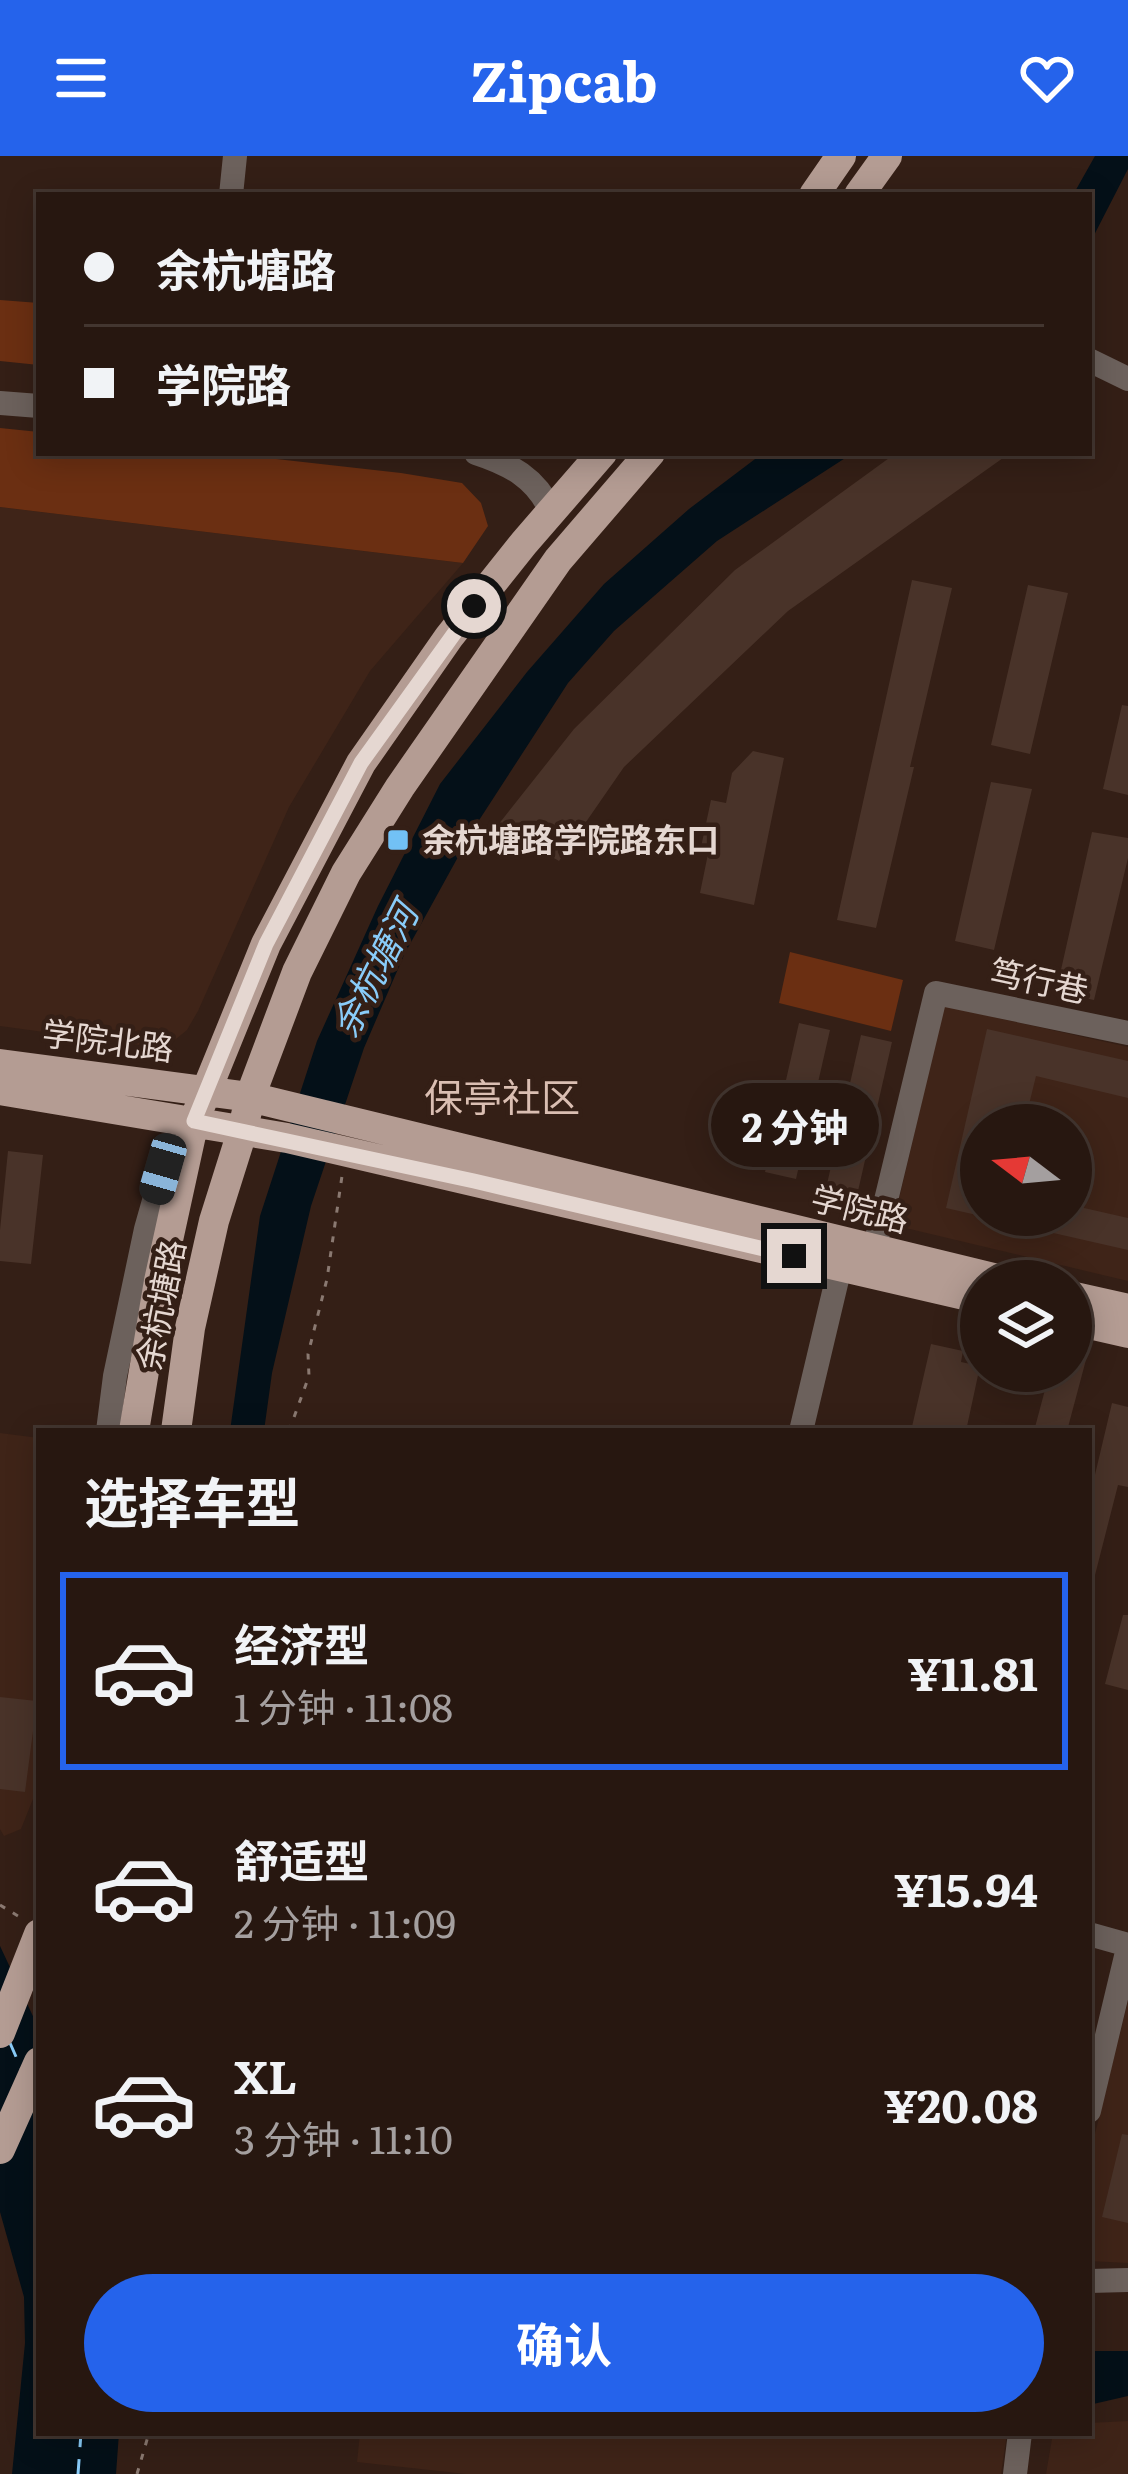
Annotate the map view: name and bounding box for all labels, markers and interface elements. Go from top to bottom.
text: Zipcab [471,38,657,119]
icon: menu [48,45,114,111]
icon: heart [1014,45,1080,111]
text: 余杭塘路 [156,234,336,301]
text: 学院路 [156,349,291,416]
route start [447,579,501,633]
place label: 余杭塘路学院路东口 [422,813,719,862]
marker: 余杭塘路学院路东口 [385,827,411,853]
water label: 余杭塘河 [316,887,432,1045]
street label: 笃行巷 [986,944,1093,1013]
street label: 学院北路 [40,1006,177,1071]
district label: 保亭社区 [424,1066,580,1124]
callout: 2 分钟 [710,1082,878,1166]
text: 2 分钟 [742,1096,848,1154]
north arrow [960,1104,1092,1236]
map controls [960,1104,1092,1392]
car [136,1129,190,1209]
street label: 学院路 [807,1171,915,1242]
route end [767,1229,821,1283]
street label: 余杭塘路 [122,1235,195,1374]
button: layers [960,1260,1092,1392]
text: 选择车型 [84,1459,300,1540]
text: 经济型 [234,1609,369,1676]
icon: car [90,1617,198,1725]
text: ¥11.81 [907,1638,1038,1705]
text: 1 分钟 · 11:08 [234,1676,453,1734]
text: 舒适型 [234,1825,369,1892]
icon: car [90,1833,198,1941]
text: ¥15.94 [894,1854,1038,1921]
text: 2 分钟 · 11:09 [234,1892,456,1950]
text: XL [234,2041,297,2108]
icon: car [90,2049,198,2157]
text: ¥20.08 [884,2070,1038,2137]
text: 3 分钟 · 11:10 [234,2108,453,2166]
button: 确认 [84,2274,1044,2412]

